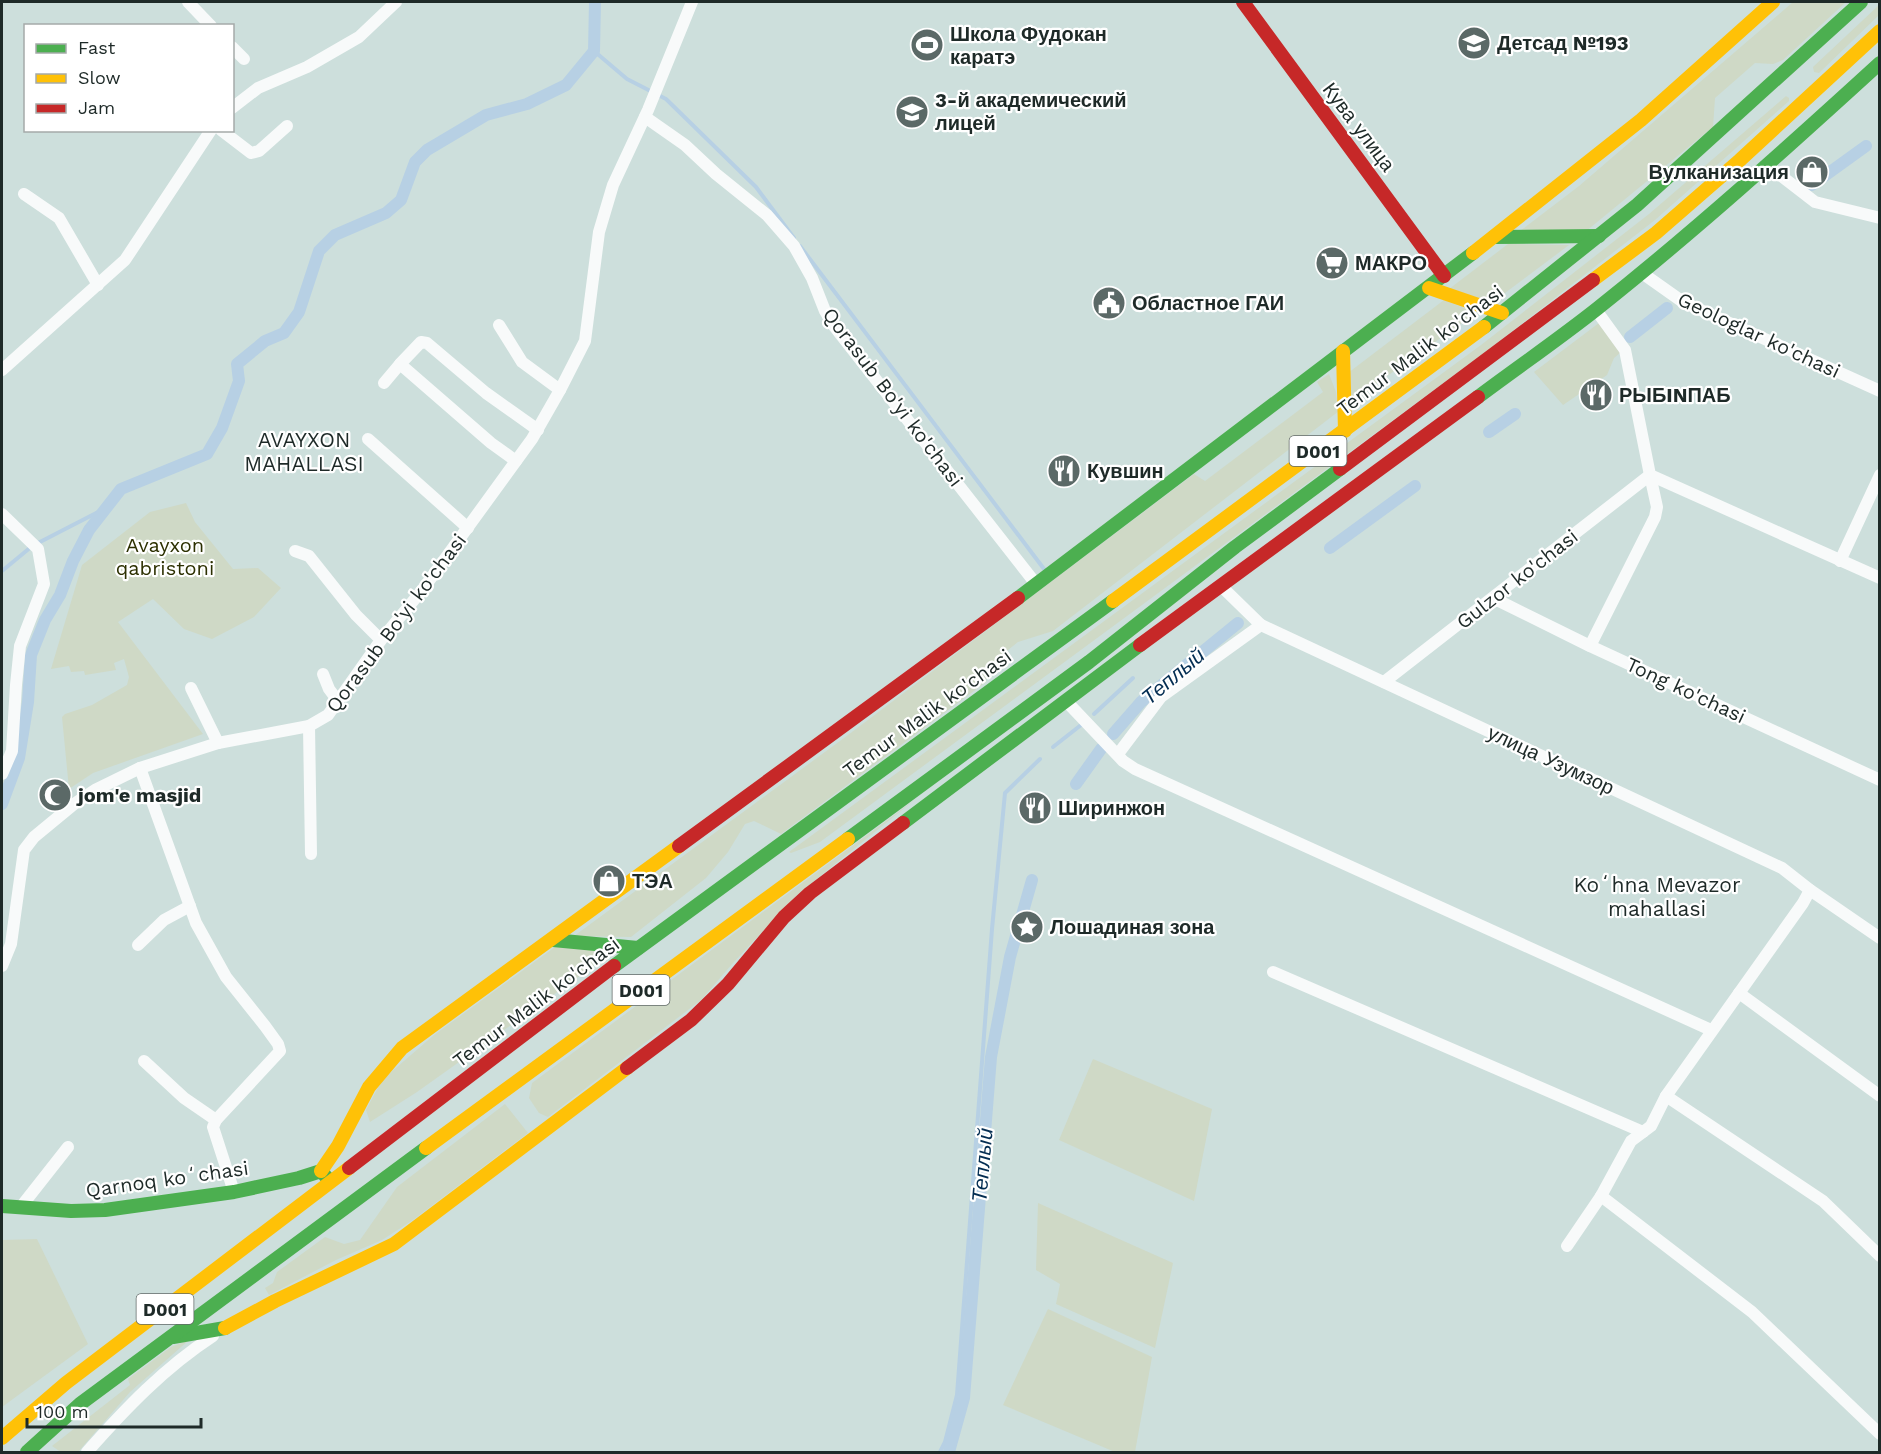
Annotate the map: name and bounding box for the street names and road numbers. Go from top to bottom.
street label: Кува улица [1318,78,1401,177]
street label: Temur Malik ko'chasi [1332,280,1508,420]
street label: Geologlar ko'chasi [1674,287,1844,383]
street label: Qorasub Bo'yi ko'chasi [818,303,968,491]
road number: D001 [1290,436,1346,466]
street label: Gulzor ko'chasi [1451,524,1583,634]
street label: Qorasub Bo'yi ko'chasi [321,529,471,717]
street label: Temur Malik ko'chasi [838,644,1016,782]
street label: Tong ko'chasi [1622,652,1750,728]
street label: улица Узумзор [1484,720,1618,800]
street label: Temur Malik ko'chasi [448,932,624,1072]
road number: D001 [612,975,670,1005]
street label: Qarnoq koʻchasi [84,1156,250,1202]
road number: D001 [136,1294,194,1324]

